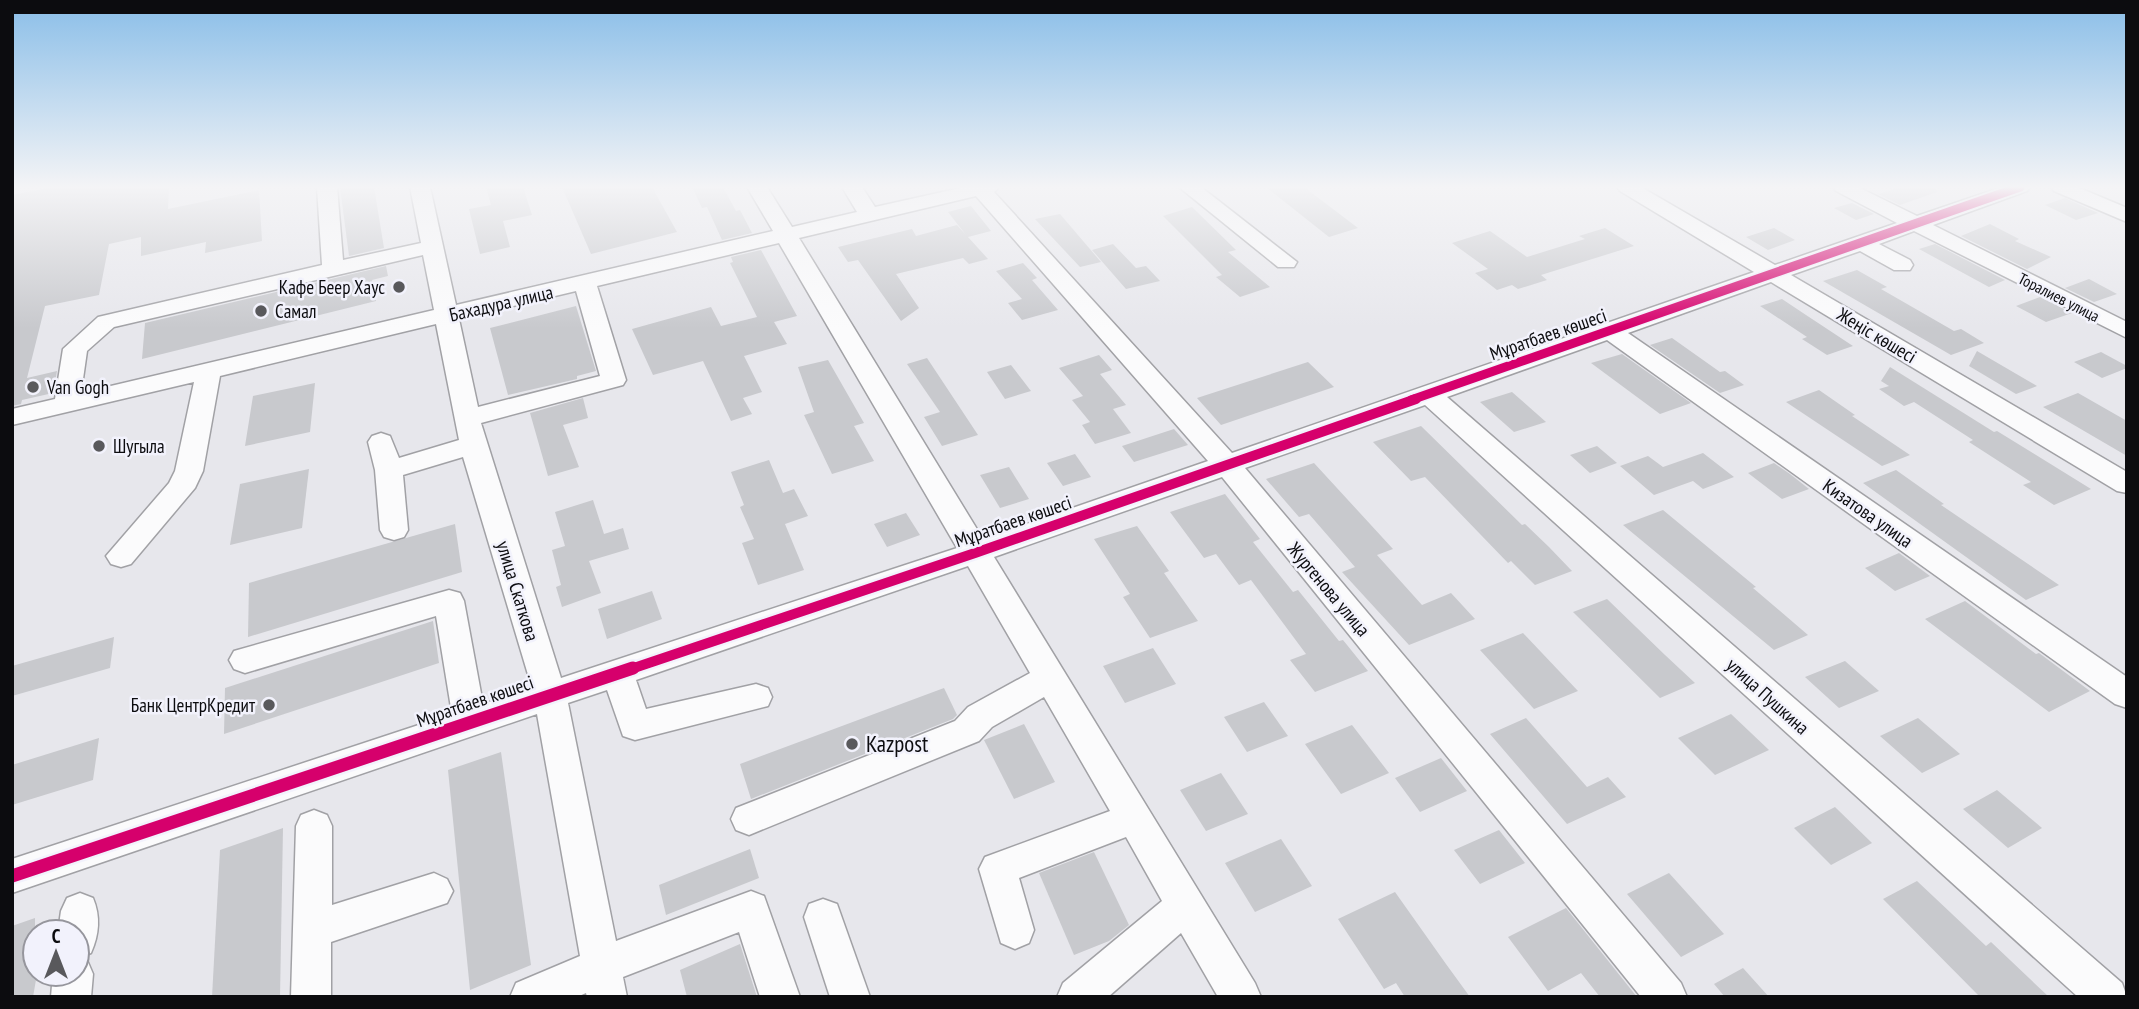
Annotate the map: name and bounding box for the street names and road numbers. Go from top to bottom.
street label: Торалиев улица [2015,268,2103,326]
street label: Бахадура улица [447,279,555,327]
street label: Жеңіс көшесі [1832,301,1921,368]
street label: Мұратбаев көшесі [1486,303,1610,365]
street label: Кизатова улица [1818,473,1918,553]
street label: Мұратбаев көшесі [951,490,1075,552]
street label: Жургенова улица [1282,536,1375,641]
street label: улица Скаткова [491,538,545,644]
street label: улица Пушкина [1722,653,1814,739]
street label: Мұратбаев көшесі [413,670,537,732]

